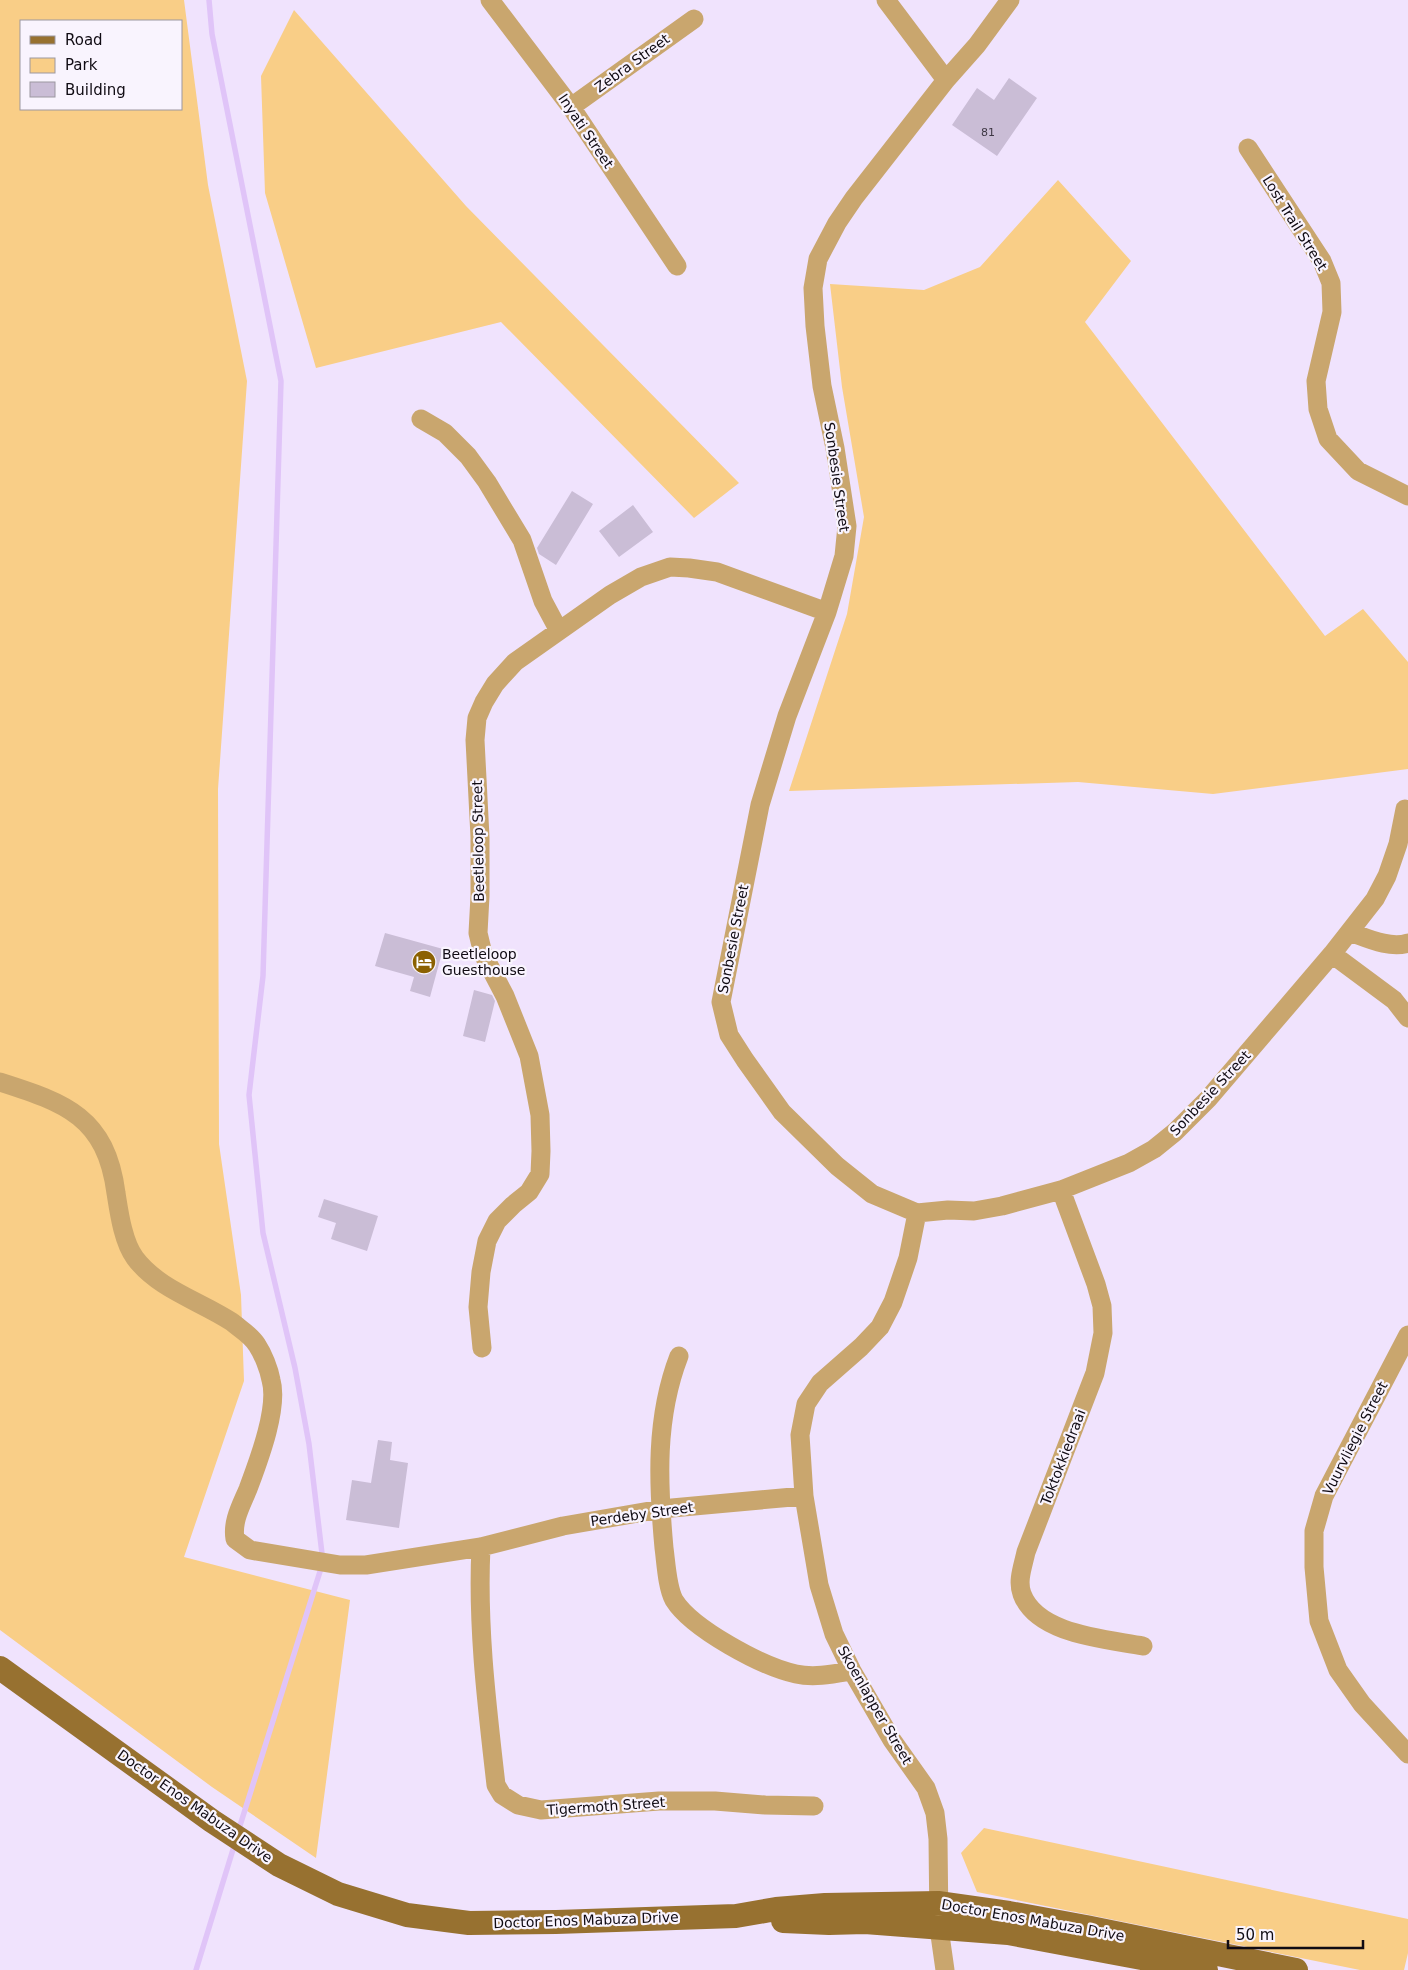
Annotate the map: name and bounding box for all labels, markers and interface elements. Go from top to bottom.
legend [20,20,182,110]
street label: Zebra Street [592,30,673,95]
text: Road [65,31,103,49]
text: Park [65,56,98,74]
text: Building [65,81,126,99]
street label: Inyati Street [555,91,617,172]
house number: 81 [981,126,995,139]
street label: Lost Trail Street [1259,173,1331,274]
street label: Sonbesie Street [821,421,853,533]
street label: Beetleloop Street [469,780,487,902]
street label: Sonbesie Street [715,883,752,995]
place label: Beetleloop Guesthouse [442,946,525,978]
hotel icon: Beetleloop Guesthouse [411,949,437,975]
street label: Sonbesie Street [1166,1047,1254,1139]
street label: Vuurvliegie Street [1319,1378,1391,1497]
street label: Toktokkiedraai [1037,1407,1089,1508]
street label: Perdeby Street [590,1499,695,1529]
street label: Skoenlapper Street [835,1643,916,1768]
street label: Doctor Enos Mabuza Drive [114,1746,276,1866]
street label: Tigermoth Street [545,1794,666,1818]
street label: Doctor Enos Mabuza Drive [940,1896,1126,1944]
street label: Doctor Enos Mabuza Drive [493,1909,679,1931]
scale bar [1228,1918,1363,1950]
text: 50 m [1236,1926,1274,1944]

